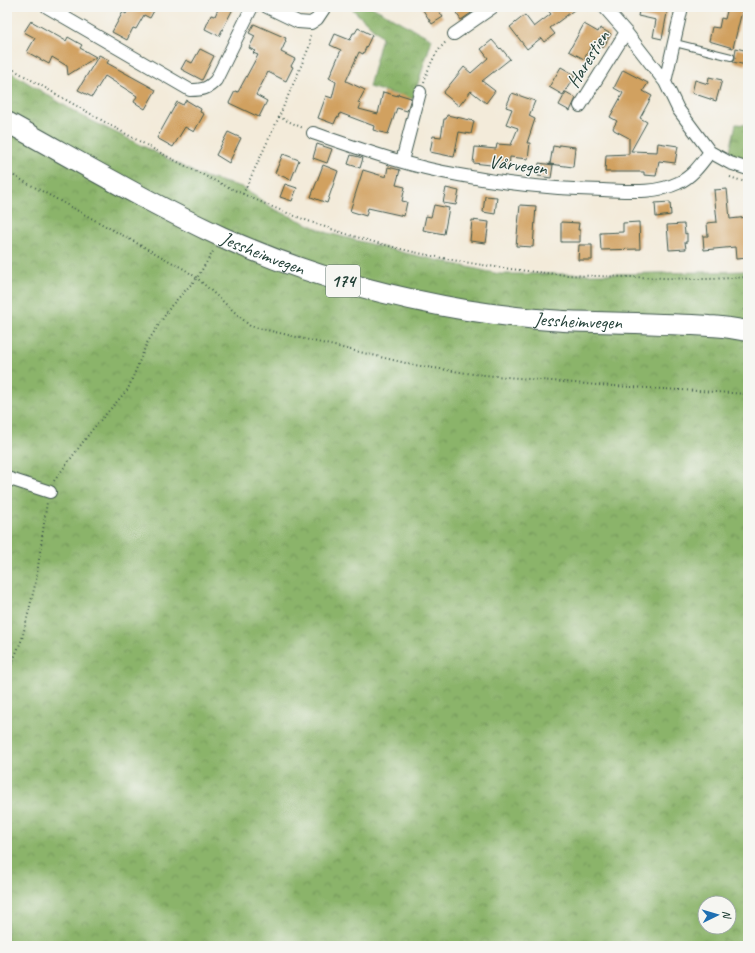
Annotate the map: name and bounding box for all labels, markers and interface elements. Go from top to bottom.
street label: Harestien [561,26,615,92]
street label: Vårvegen [488,150,549,181]
street label: Jessheimvegen [216,226,308,281]
road number: 174 [326,265,360,297]
street label: Jessheimvegen [532,307,623,335]
north arrow [697,895,737,935]
text: N [720,910,734,920]

